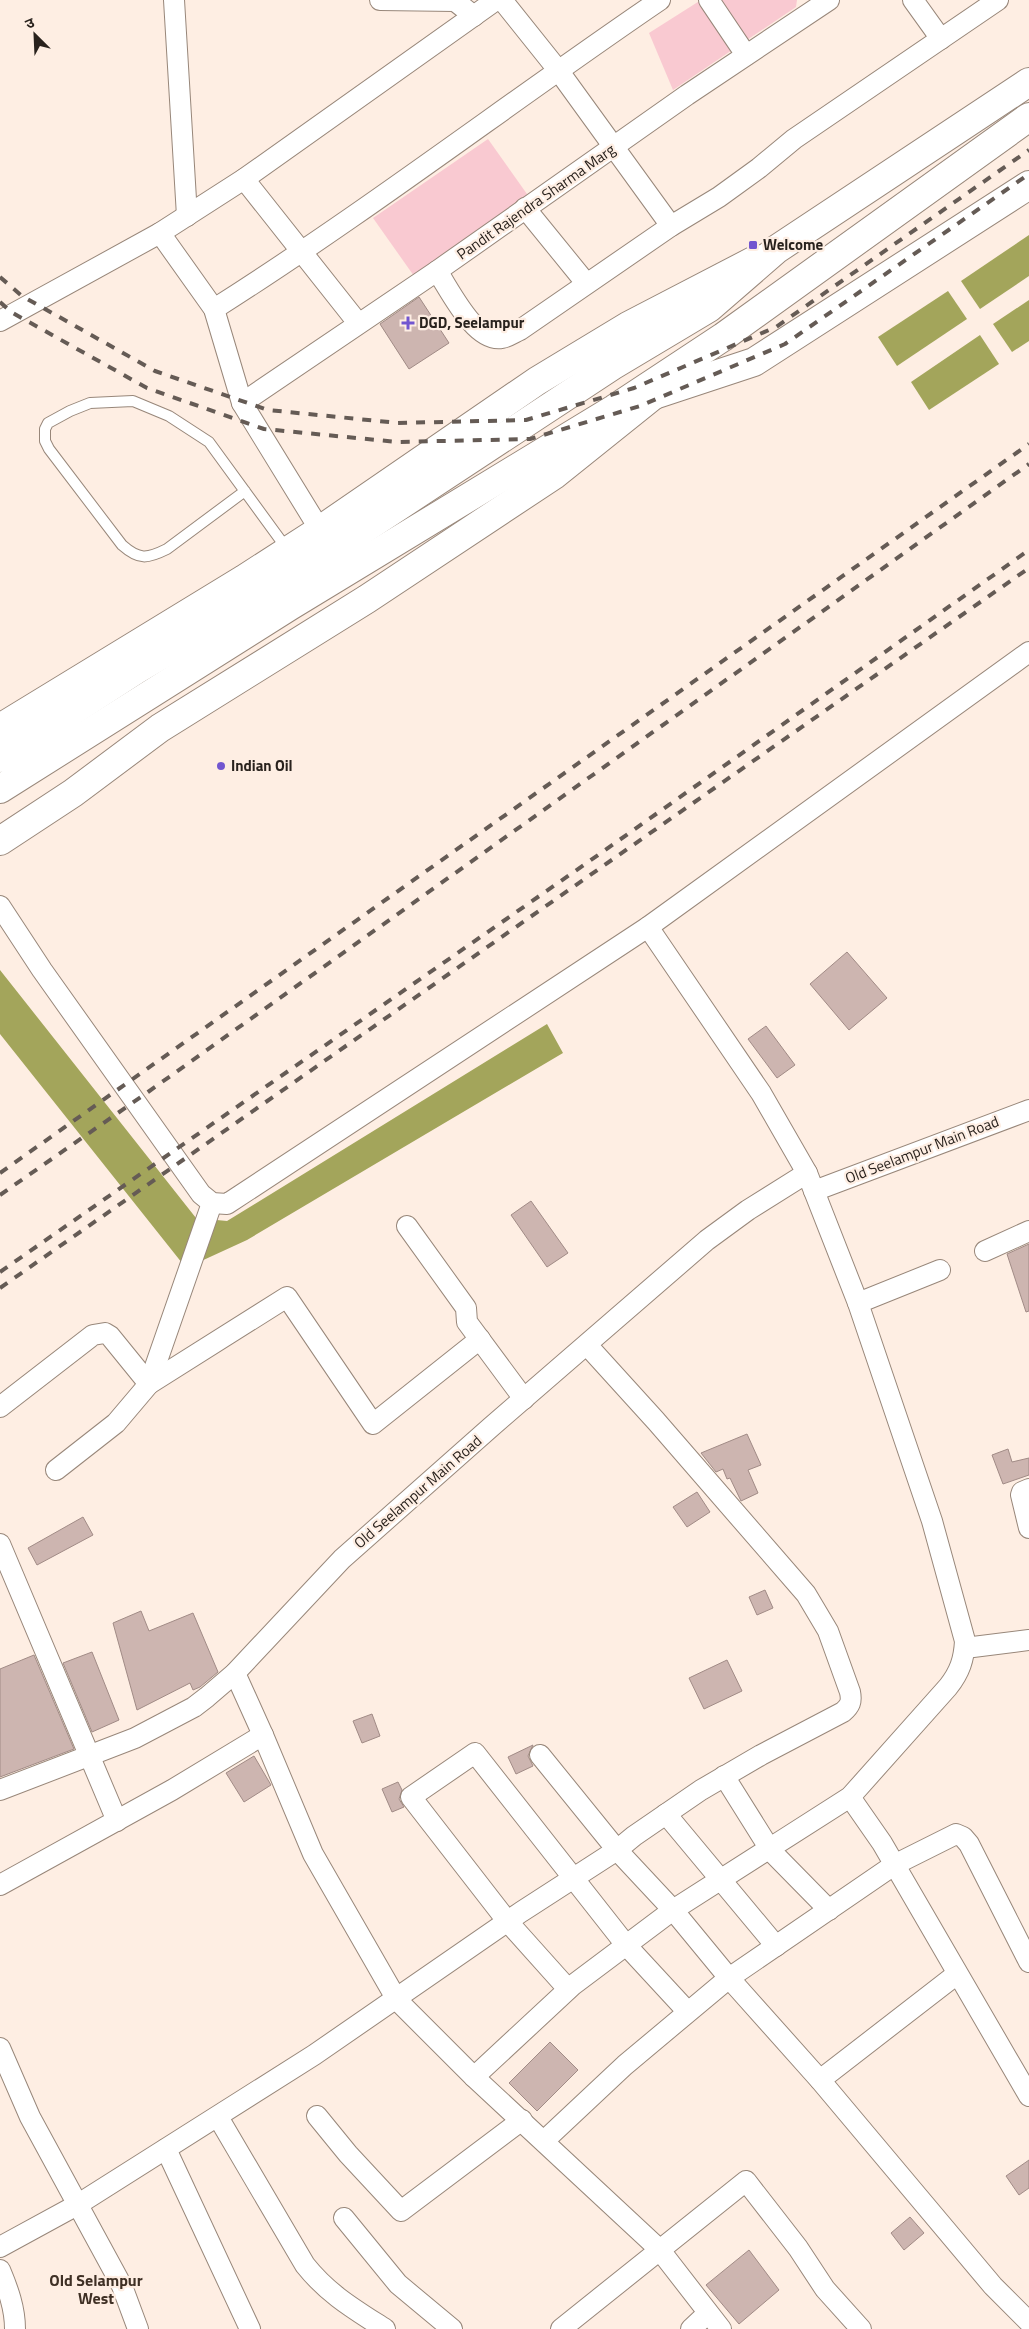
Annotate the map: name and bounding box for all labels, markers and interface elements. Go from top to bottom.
north arrow [10,10,60,60]
text: उ [21,11,38,34]
street label: Pandit Rajendra Sharma Marg [452,138,620,265]
place label: Welcome [763,233,824,256]
marker: Welcome [747,239,759,251]
place label: DGD, Seelampur [419,311,525,334]
marker: DGD, Seelampur [401,316,415,330]
place label: Indian Oil [231,754,293,777]
marker: Indian Oil [215,760,227,772]
street label: Old Seelampur Main Road [842,1110,1002,1189]
street label: Old Seelampur Main Road [349,1429,487,1554]
district label: Old Selampur West [49,2268,143,2310]

